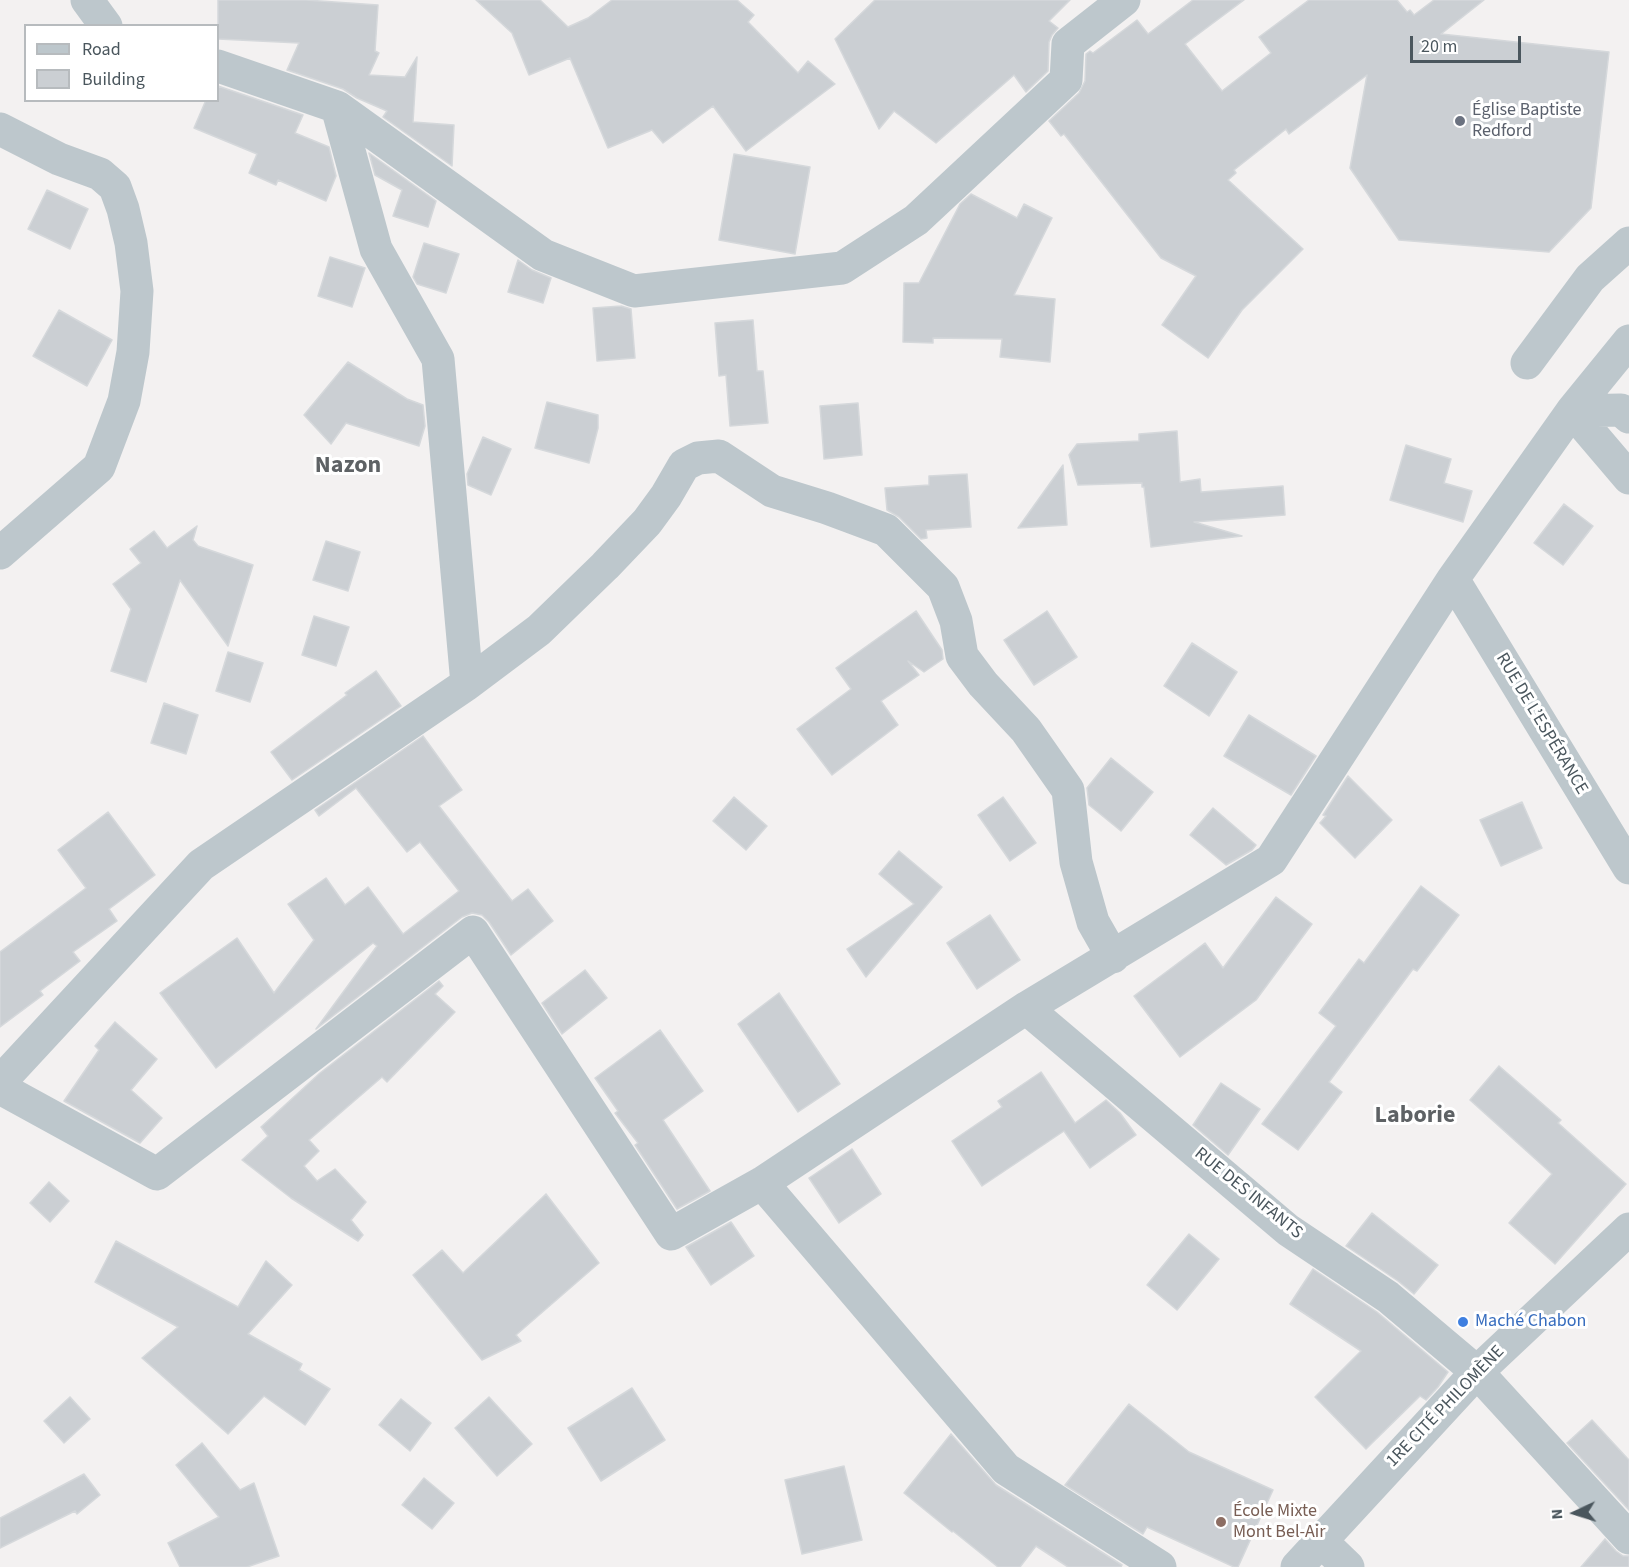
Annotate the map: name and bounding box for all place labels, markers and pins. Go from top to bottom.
place label: Église Baptiste Redford [1472,100,1581,142]
marker: Église Baptiste Redford [1453,114,1467,128]
place label: Maché Chabon [1475,1311,1586,1333]
marker: Maché Chabon [1456,1315,1470,1329]
place label: École Mixte Mont Bel-Air [1233,1501,1326,1544]
marker: École Mixte Mont Bel-Air [1214,1515,1228,1529]

